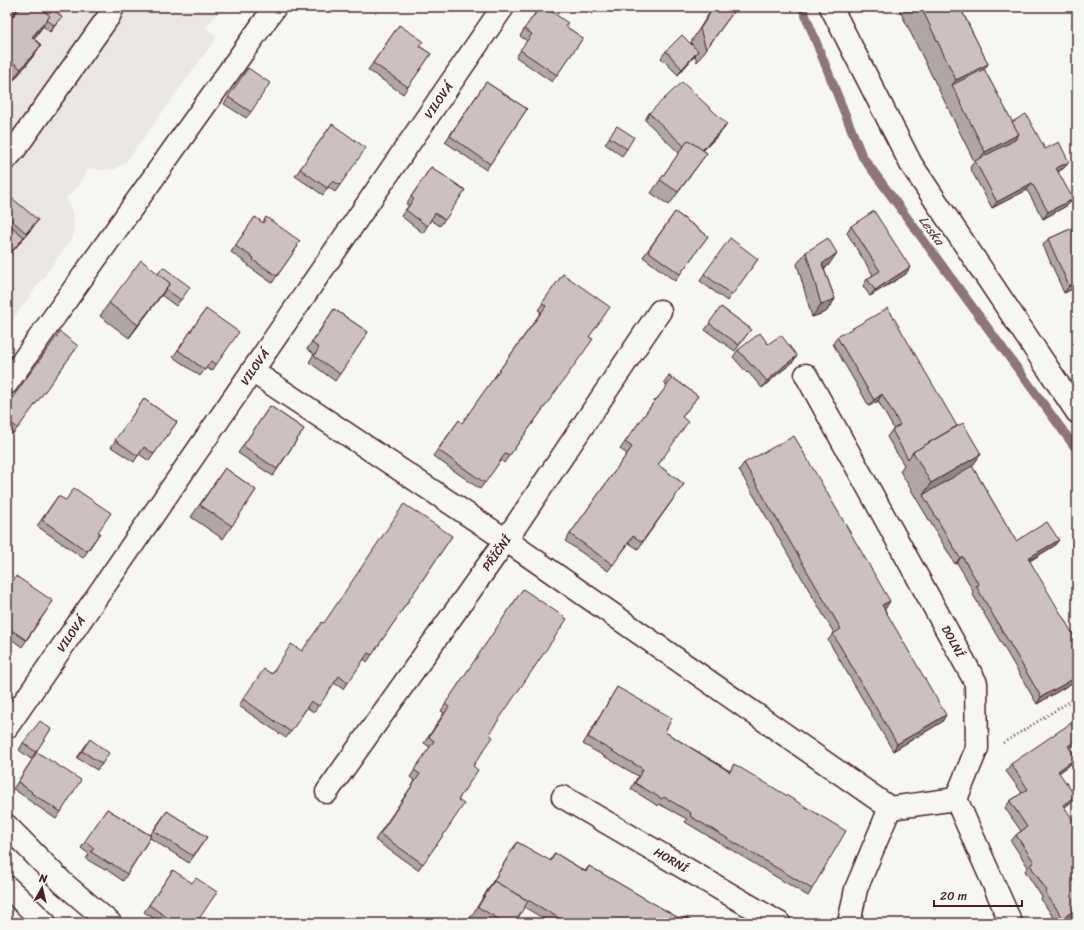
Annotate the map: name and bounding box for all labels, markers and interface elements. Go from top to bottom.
street label: VILOVÁ [418,76,460,123]
water label: Leska [913,211,951,251]
street label: VILOVÁ [234,343,277,390]
street label: PŘÍČNÍ [476,530,518,576]
street label: VILOVÁ [51,609,93,657]
street label: DOLNÍ [935,621,971,662]
street label: HORNÍ [650,841,693,879]
north arrow [22,868,62,908]
text: N [37,869,49,889]
scale bar [934,882,1022,908]
text: 20 m [940,885,967,907]

